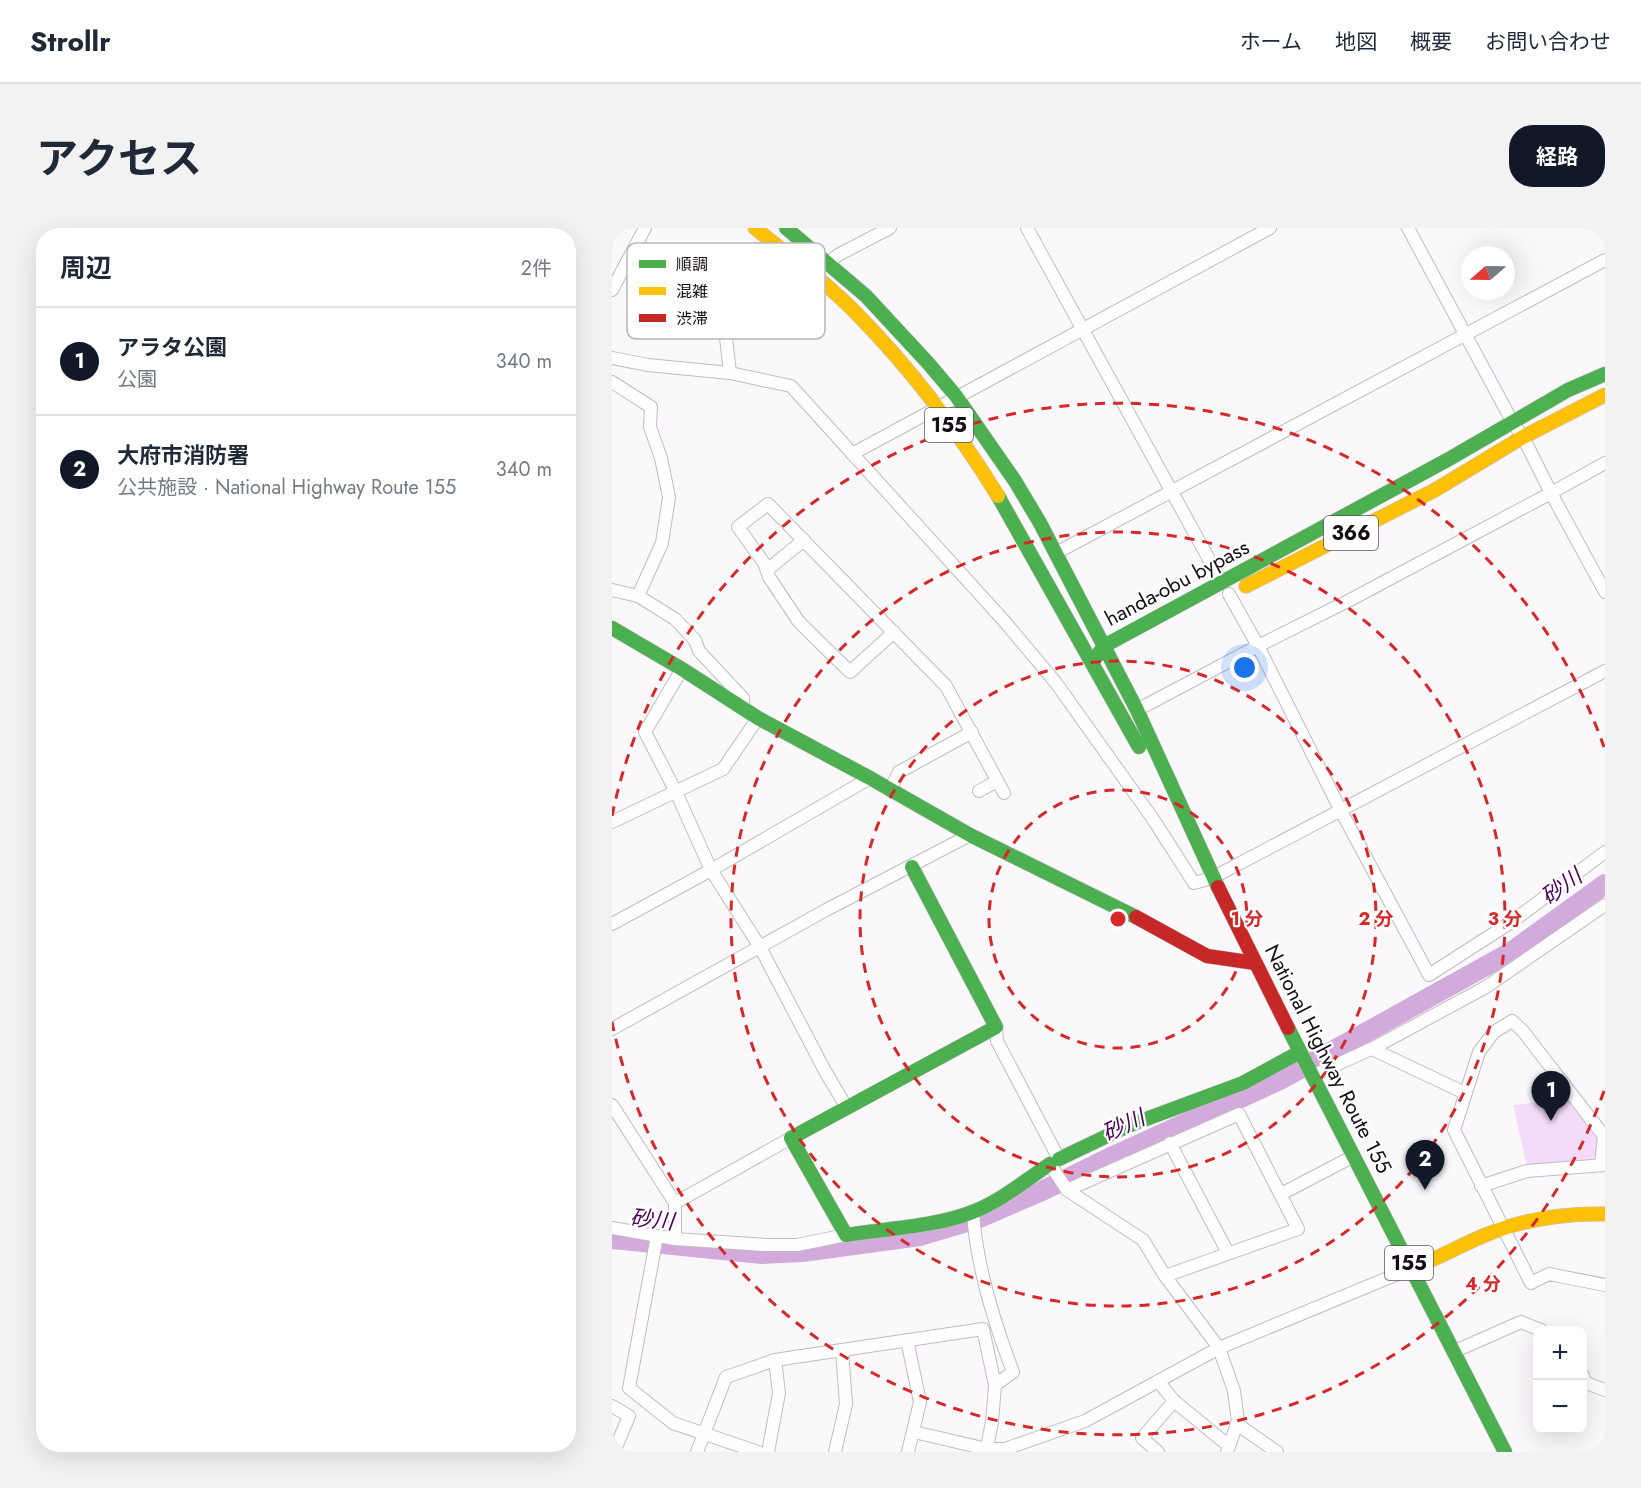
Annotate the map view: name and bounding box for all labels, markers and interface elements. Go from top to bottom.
text: Strollr [30,21,111,62]
text: ホーム [1240,27,1302,57]
text: 地図 [1335,27,1377,57]
text: 概要 [1410,27,1452,57]
text: お問い合わせ [1485,27,1611,57]
button: 経路 [1509,125,1605,187]
text: アクセス [36,128,202,189]
legend [627,243,825,339]
north arrow [1461,246,1515,300]
text: 周辺 [60,249,112,287]
text: 順調 [676,253,708,276]
text: 2件 [521,254,552,283]
text: 混雑 [676,280,708,303]
text: 渋滞 [676,307,708,330]
text: アラタ公園 [117,331,227,363]
text: 1 [74,347,85,376]
text: 340 m [496,347,552,376]
text: 公園 [117,365,157,394]
road number: 155 [925,408,973,442]
text: 大府市消防署 [117,439,249,471]
text: 2 [73,455,86,484]
text: 340 m [496,455,552,484]
text: 公共施設 · National Highway Route 155 [117,473,456,502]
road number: 366 [1324,516,1378,550]
street label: handa-obu bypass [1100,532,1254,634]
your location [1230,653,1259,682]
water label: 砂川 [1534,859,1590,912]
text: 1 分 [1231,906,1263,932]
text: 2 分 [1358,906,1394,932]
text: 3 分 [1488,906,1522,932]
centre of rings [1108,909,1128,929]
street label: National Highway Route 155 [1257,939,1399,1179]
pin: 1 [1532,1072,1570,1121]
water label: 砂川 [1096,1100,1152,1149]
pin: 2 [1406,1140,1444,1190]
water label: 砂川 [628,1201,678,1237]
road number: 155 [1385,1246,1433,1280]
text: 4 分 [1465,1271,1501,1297]
map controls [1533,1326,1587,1434]
button: + [1533,1326,1587,1380]
button: − [1533,1380,1587,1434]

